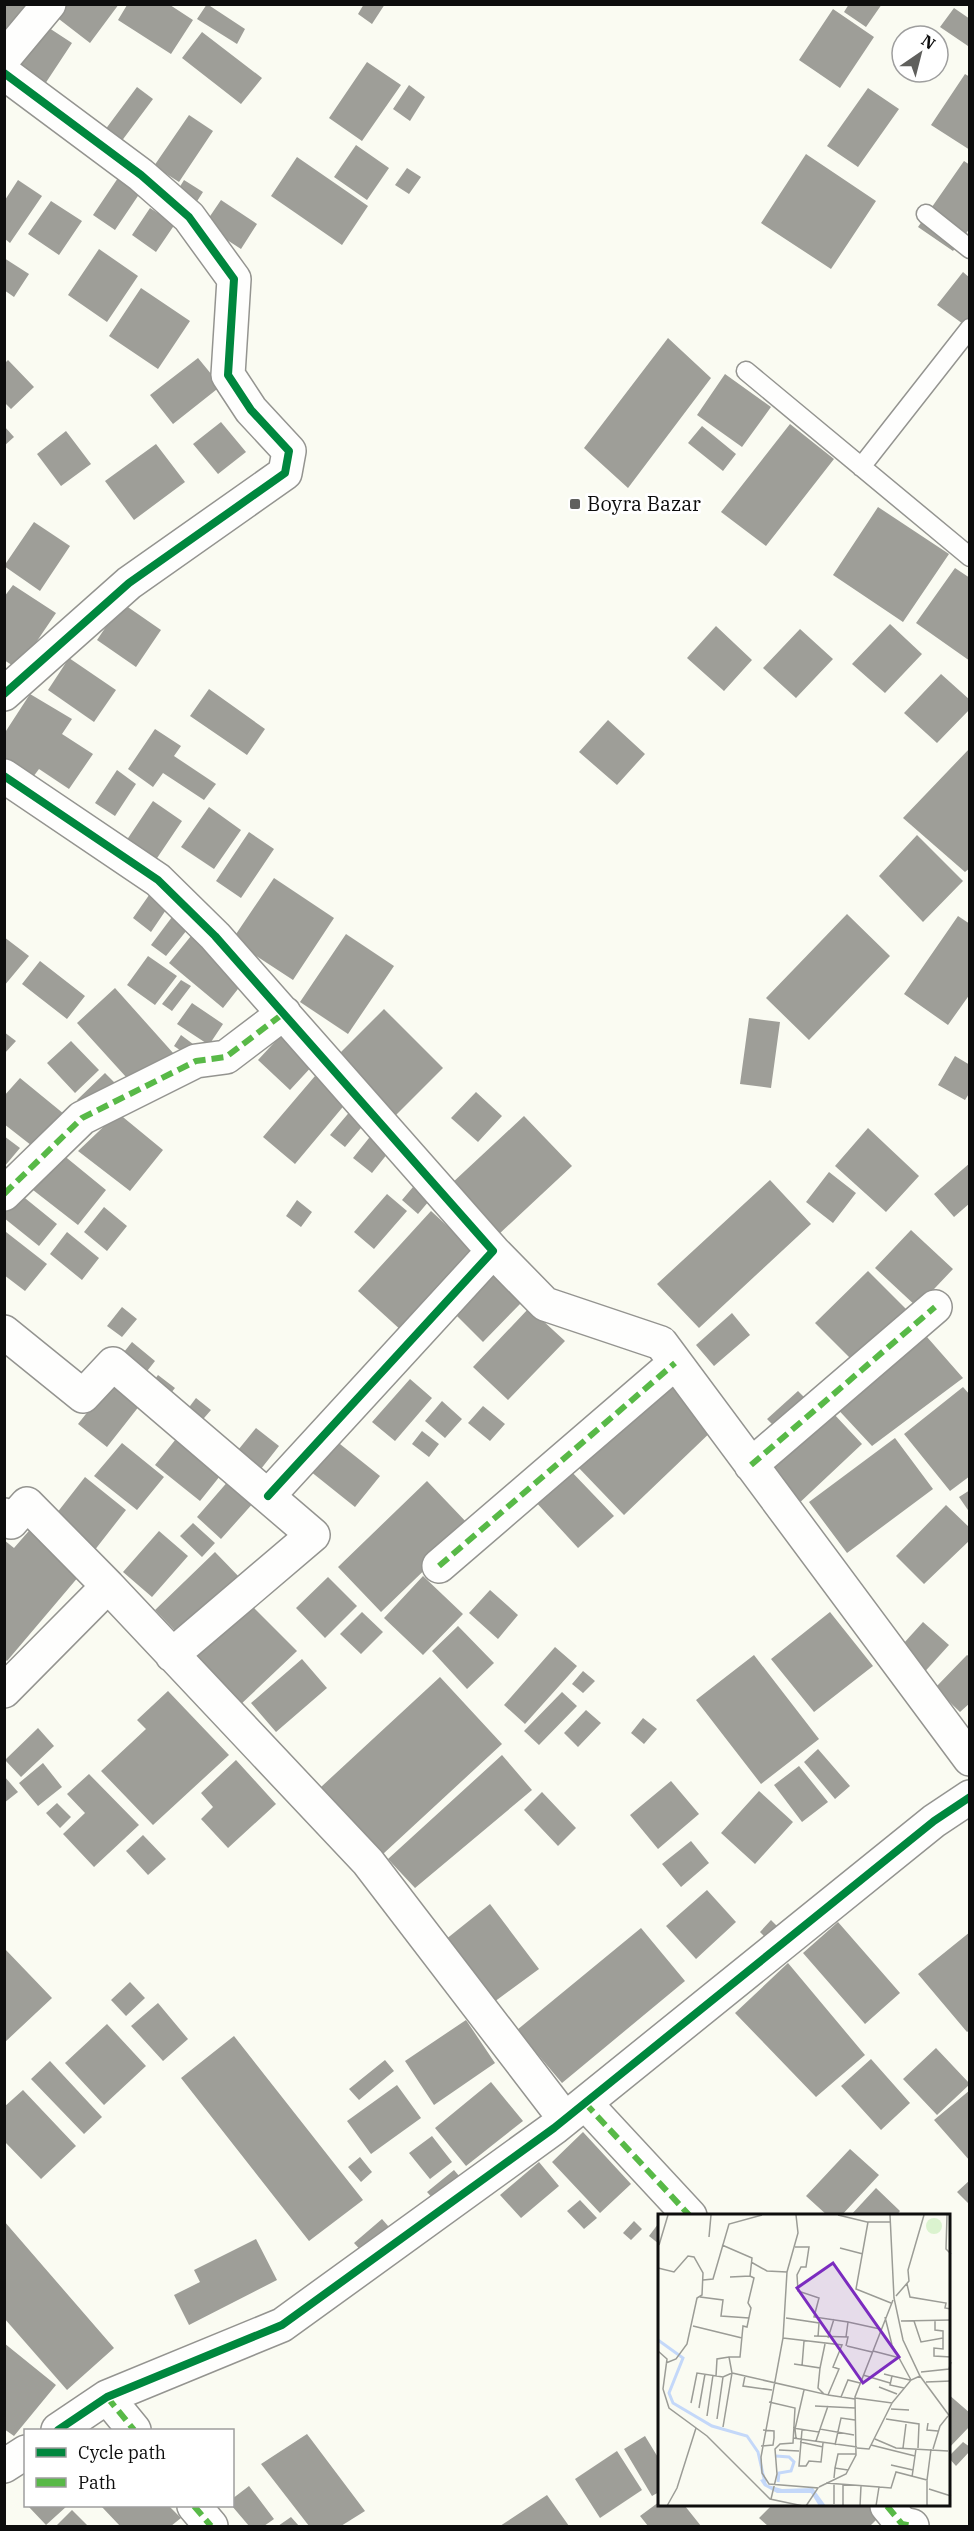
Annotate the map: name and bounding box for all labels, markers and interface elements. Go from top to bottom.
north arrow [890,24,950,84]
text: N [918,30,940,54]
place label: Boyra Bazar [587,490,701,517]
marker: Boyra Bazar [568,497,582,511]
inset map [658,2214,950,2507]
legend [24,2429,234,2507]
text: Cycle path [78,2441,166,2464]
text: Path [78,2471,116,2494]

